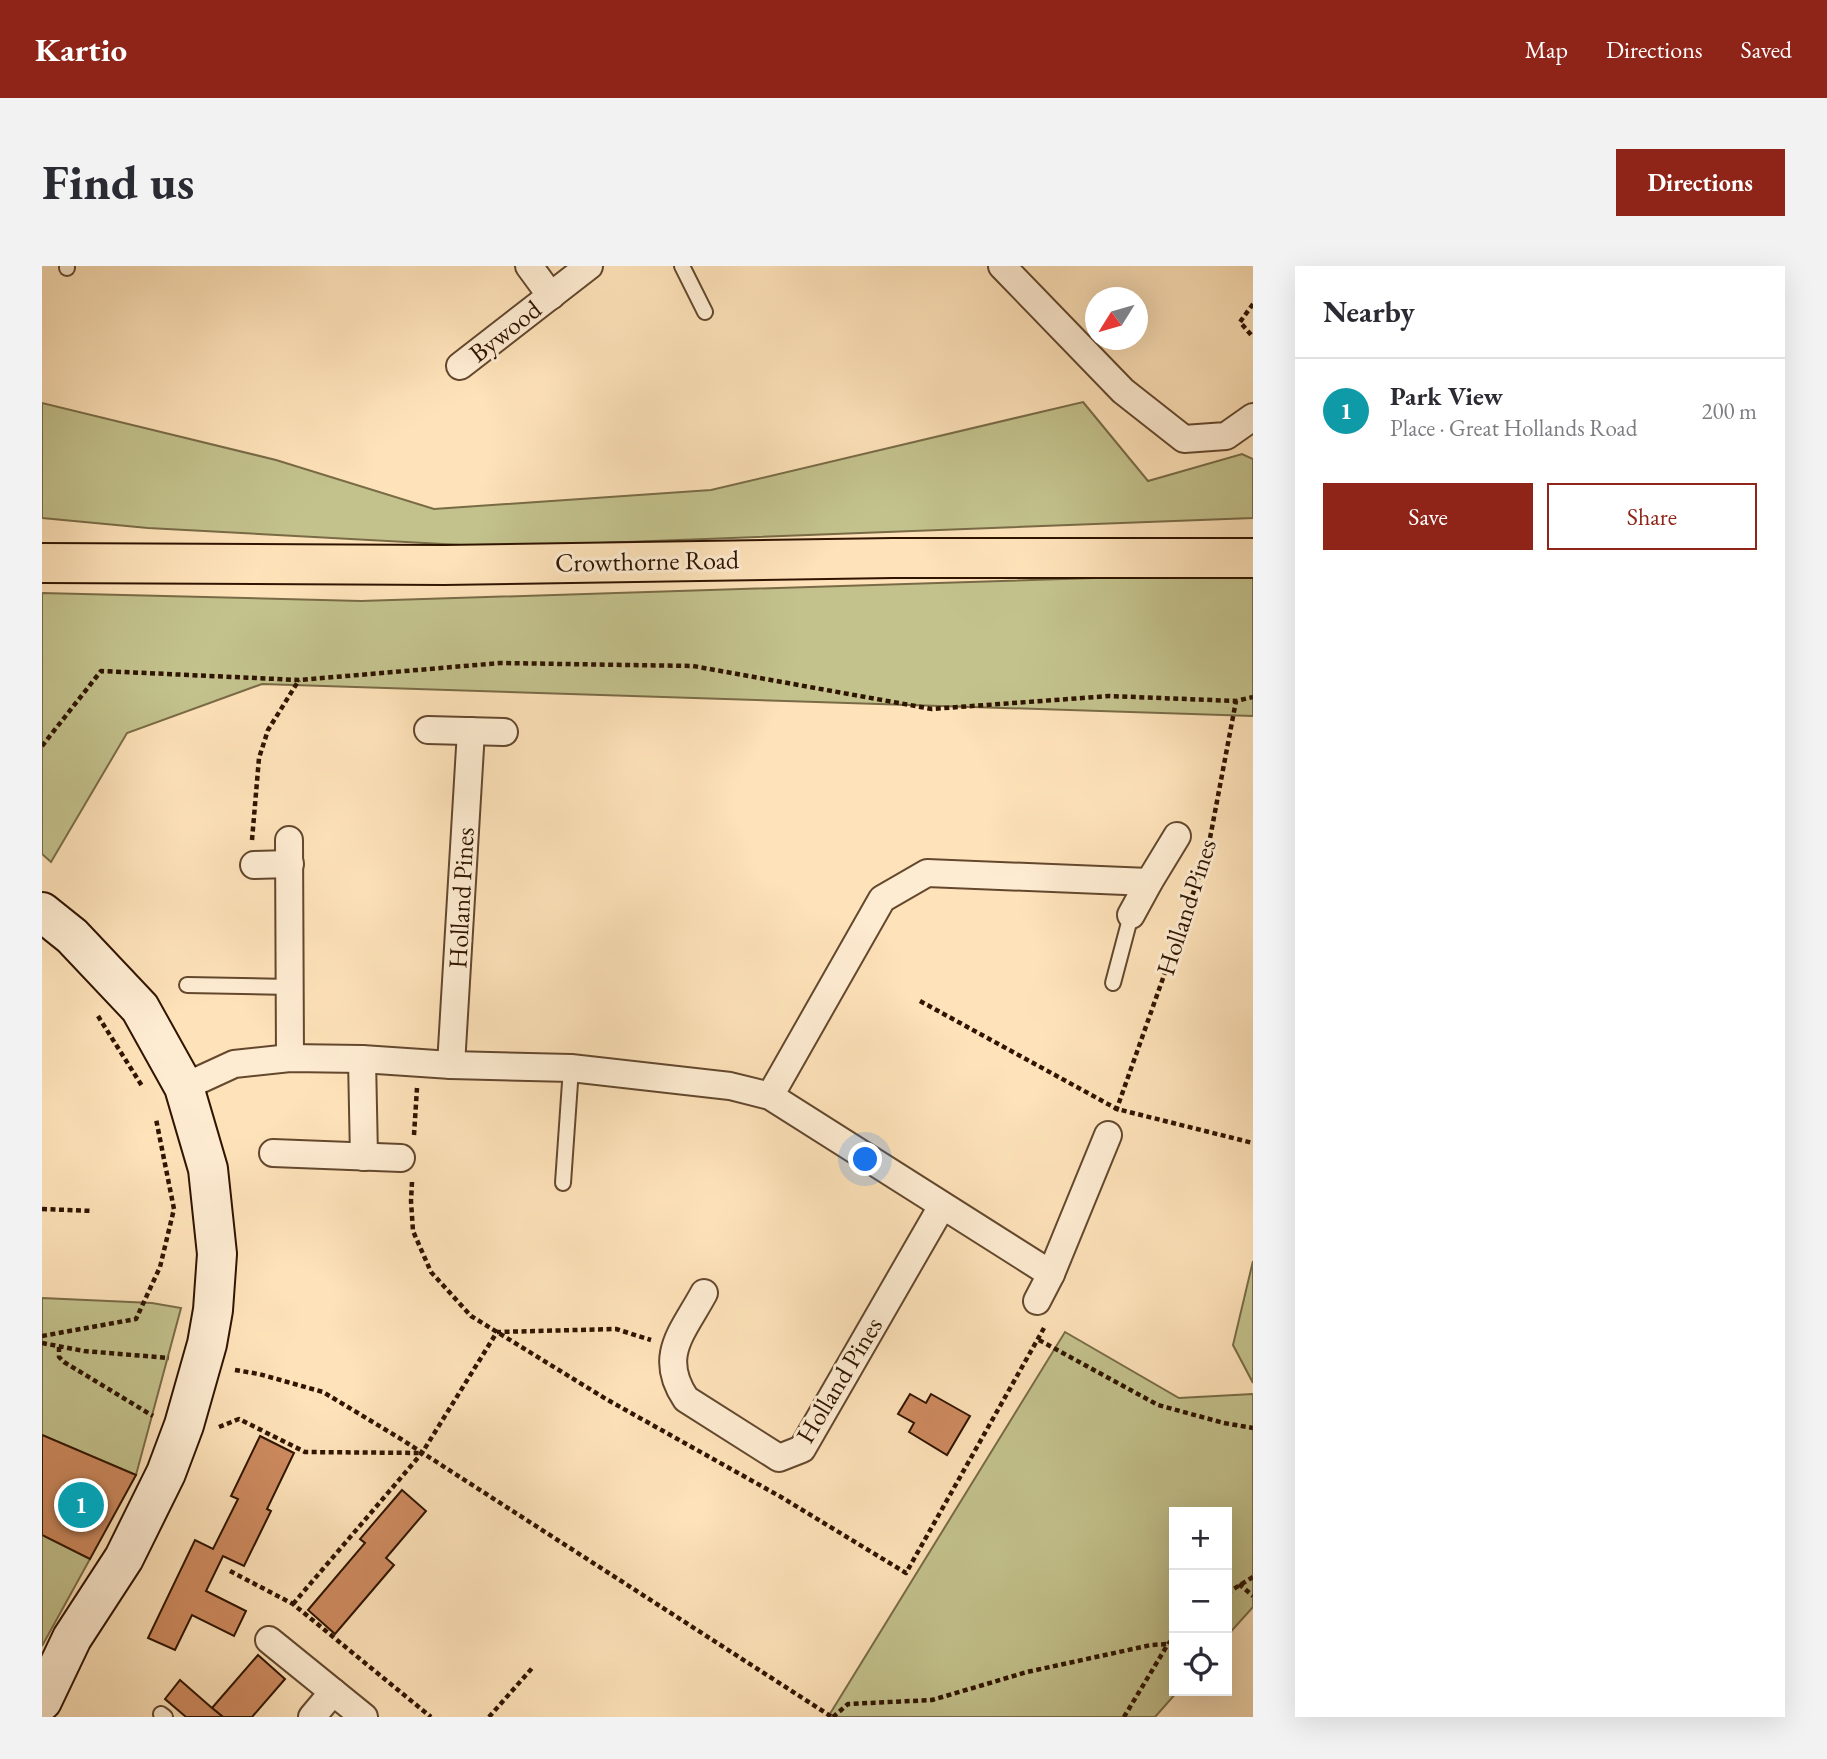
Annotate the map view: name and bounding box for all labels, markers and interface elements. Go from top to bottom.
text: Kartio [35,28,127,71]
text: Map [1525,34,1568,65]
text: Directions [1606,34,1703,65]
text: Saved [1741,34,1792,65]
button: Directions [1616,149,1785,216]
text: Find us [42,150,194,214]
north arrow [1085,287,1148,350]
street label: Bywood [462,292,549,370]
text: Nearby [1323,292,1415,331]
text: Park View [1390,379,1503,413]
text: 1 [1340,396,1352,426]
text: 200 m [1701,396,1757,426]
text: Place · Great Hollands Road [1390,413,1637,443]
button: Save [1323,483,1533,550]
button: Share [1547,483,1757,550]
street label: Crowthorne Road [555,542,740,580]
street label: Holland Pines [440,826,482,970]
street label: Holland Pines [1148,834,1224,980]
your location [848,1142,882,1176]
street label: Holland Pines [788,1311,890,1449]
pin: 1 [58,1479,104,1531]
map controls [1169,1507,1232,1696]
button: + [1169,1507,1232,1570]
button: − [1169,1570,1232,1633]
button: locate [1169,1633,1232,1696]

